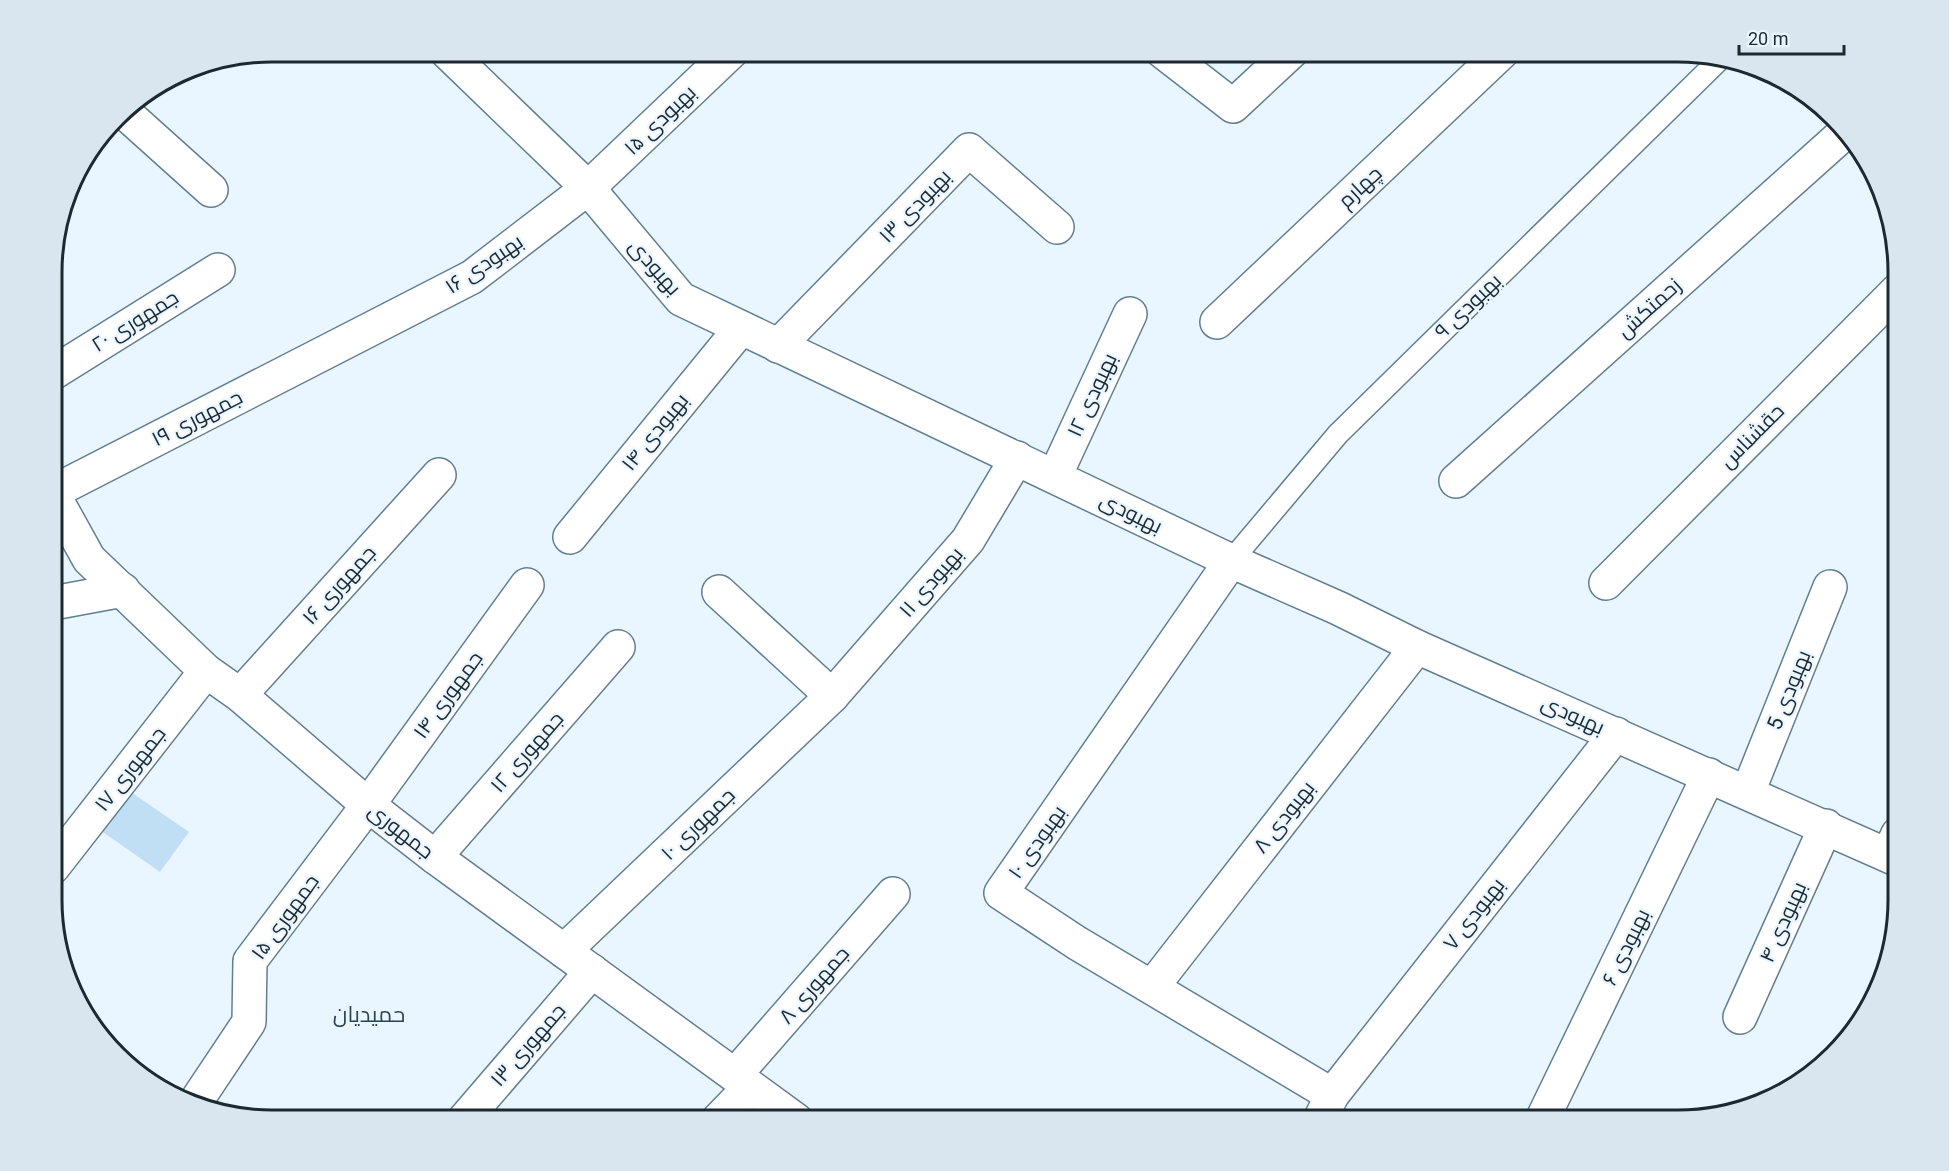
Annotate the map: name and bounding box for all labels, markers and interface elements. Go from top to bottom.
scale bar [1739,18,1844,56]
text: 20 m [1748,28,1788,49]
street label: بهبودی ۱۵ [619,80,701,161]
street label: چهارم [1333,161,1388,214]
street label: بهبودی ۱۳ [874,164,957,248]
street label: بهبودی ۱۶ [441,229,528,300]
street label: بهبودی [623,234,686,301]
street label: بهبودی ۹ [1430,269,1507,344]
street label: زحمتکش [1612,273,1687,344]
street label: جمهوری ۲۰ [87,285,183,358]
street label: بهبودی ۱۲ [1062,349,1123,441]
street label: جمهوری ۱۹ [148,385,247,452]
street label: بهبودی ۱۴ [617,389,694,476]
street label: حقشناس [1715,399,1790,474]
street label: بهبودی [1095,488,1166,539]
street label: جمهوری ۱۶ [297,541,381,630]
street label: بهبودی ۱۱ [894,542,969,623]
street label: جمهوری ۱۴ [408,647,488,744]
street label: بهبودی 5 [1762,647,1817,734]
street label: بهبودی [1537,690,1608,740]
street label: جمهوری ۱۲ [485,707,569,798]
street label: جمهوری ۱۷ [89,722,171,817]
street label: بهبودی ۸ [1248,776,1320,859]
street label: جمهوری ۱۰ [656,783,741,866]
street label: جمهوری [363,798,438,865]
street label: بهبودی ۱۰ [1003,801,1072,884]
street label: جمهوری ۱۵ [246,870,325,965]
street label: بهبودی ۷ [1438,873,1510,956]
street label: بهبودی ۴ [1755,878,1812,967]
street label: بهبودی ۶ [1597,905,1656,990]
street label: جمهوری ۸ [774,941,855,1029]
street label: جمهوری ۱۳ [485,999,571,1092]
district label: حمیدیان [333,1002,405,1027]

